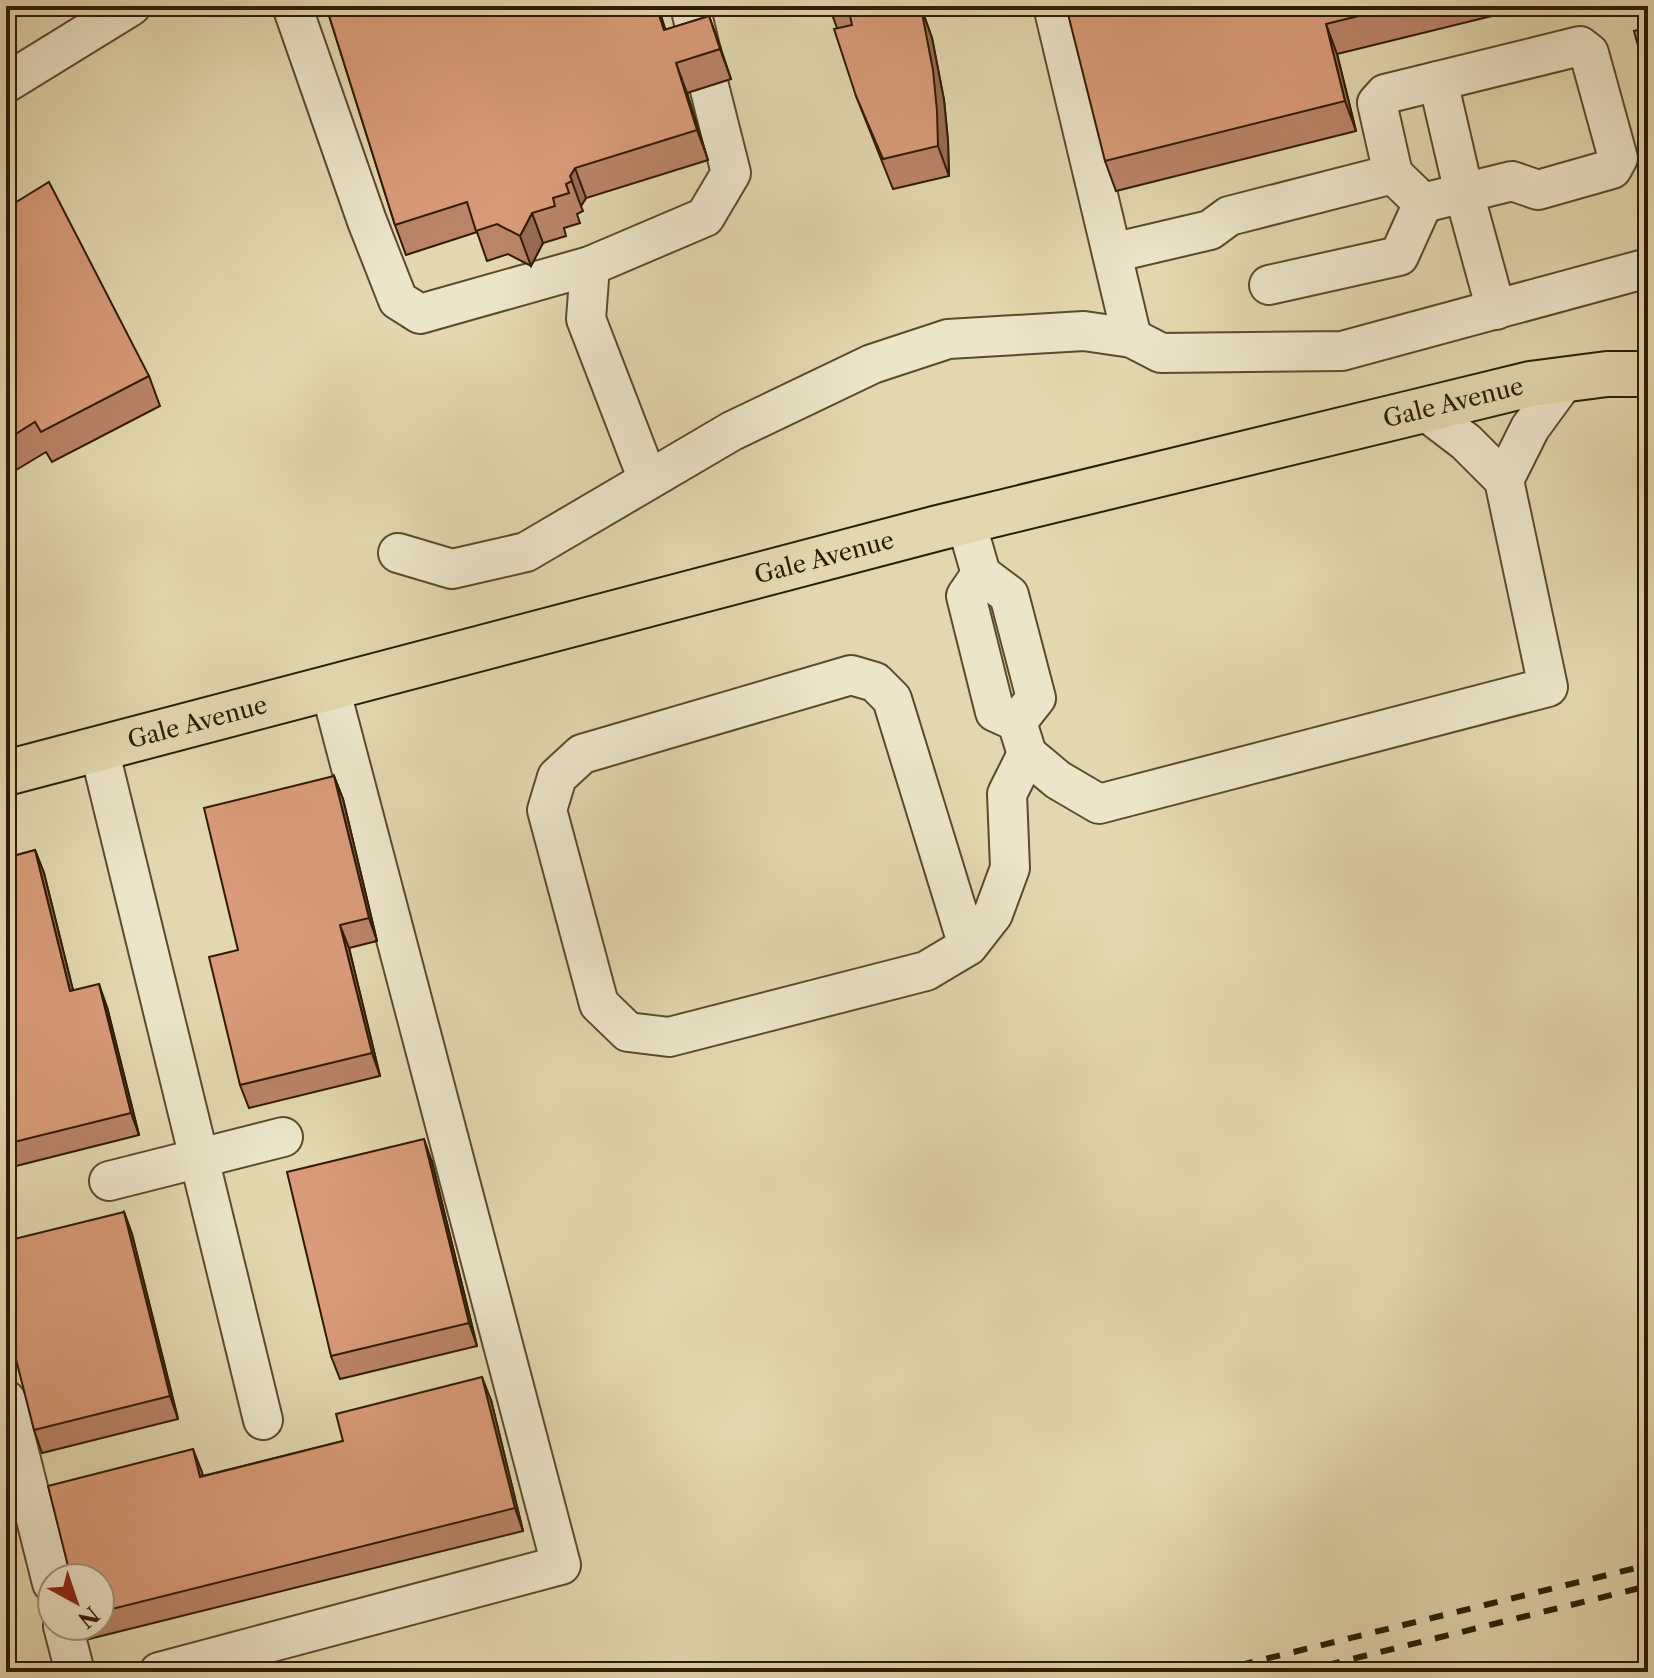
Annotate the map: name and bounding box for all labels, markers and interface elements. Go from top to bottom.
street label: Gale Avenue [1380,371,1526,433]
street label: Gale Avenue [751,525,897,590]
street label: Gale Avenue [124,690,270,754]
north arrow [36,1562,116,1642]
text: N [73,1600,105,1633]

